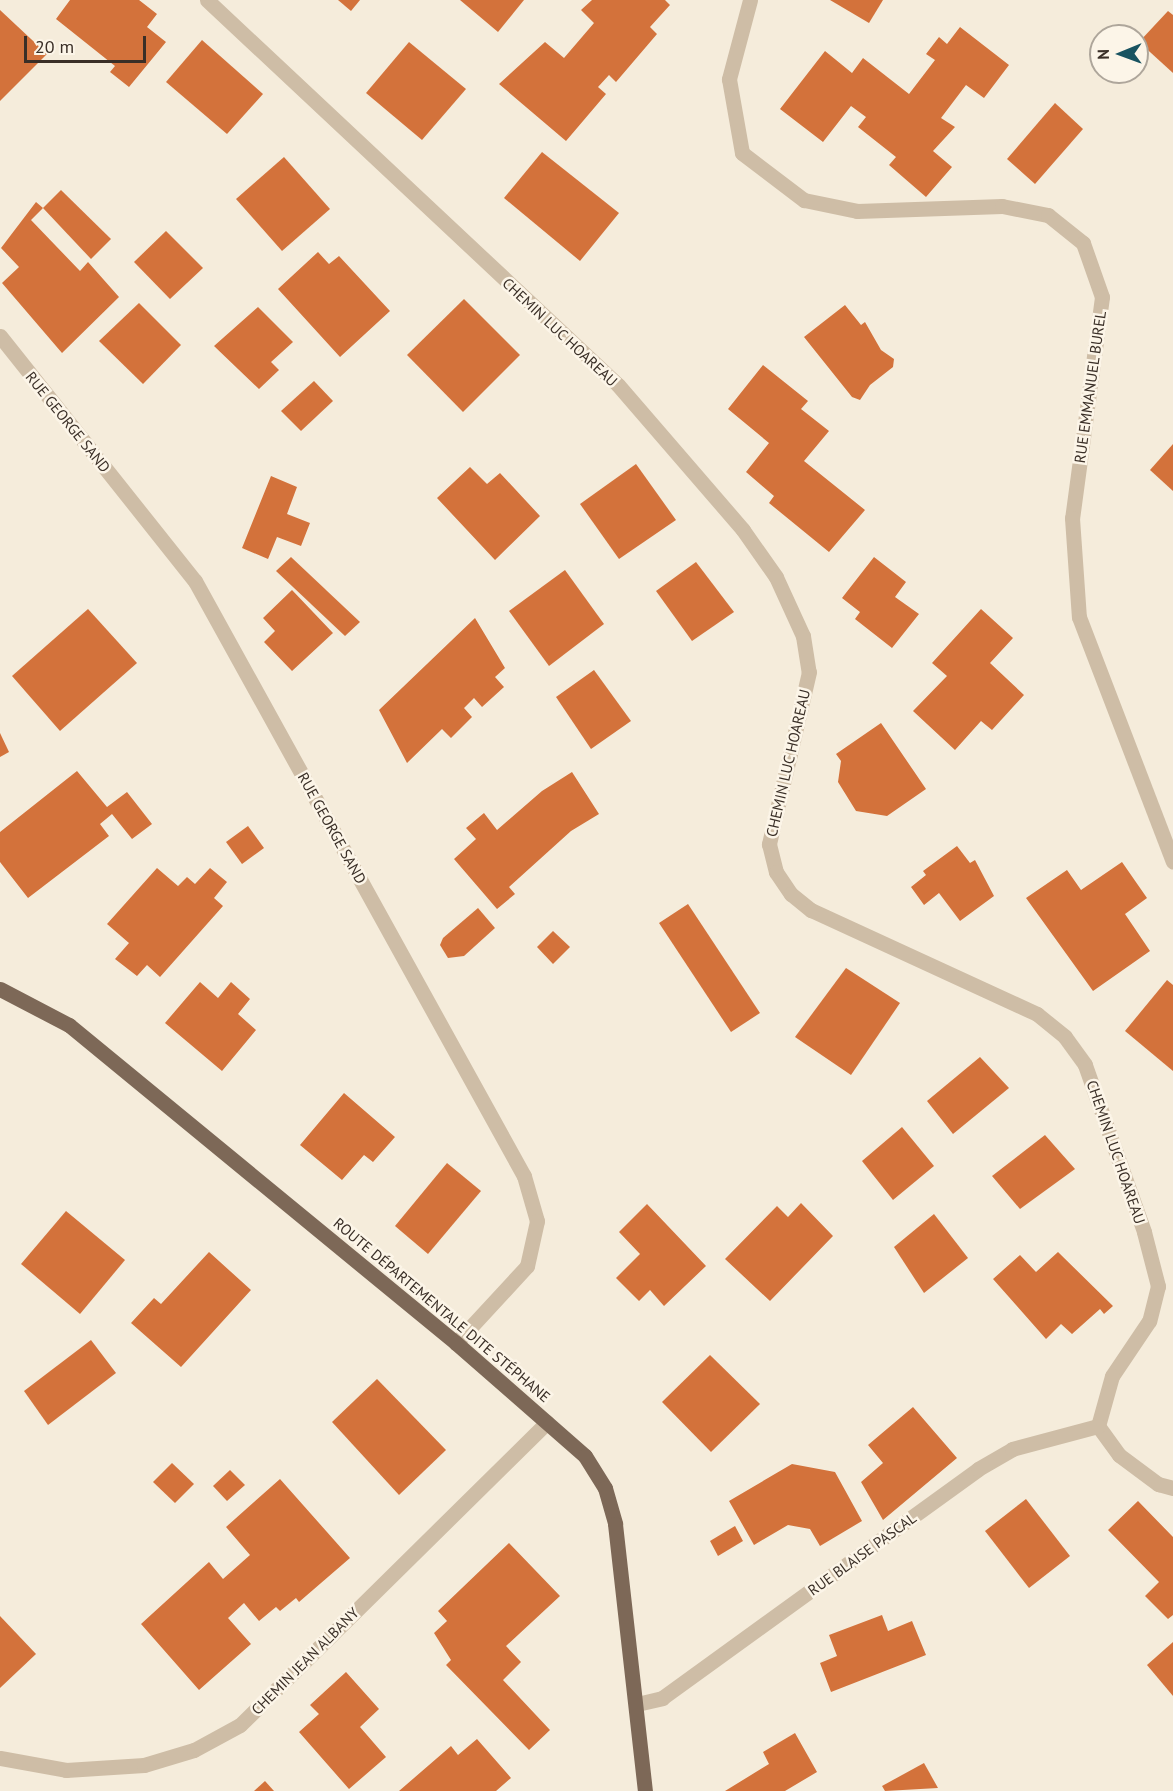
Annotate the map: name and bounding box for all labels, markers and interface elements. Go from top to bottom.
scale bar [27,24,148,62]
north arrow [1089,24,1149,84]
text: 20 m [35,35,74,58]
text: N [1093,49,1113,60]
street label: CHEMIN LUC HOAREAU [499,274,621,390]
street label: RUE EMMANUEL BUREL [1070,309,1110,465]
street label: RUE GEORGE SAND [22,368,114,476]
street label: CHEMIN LUC HOAREAU [762,687,814,839]
street label: RUE GEORGE SAND [294,769,370,887]
street label: CHEMIN LUC HOAREAU [1083,1078,1149,1226]
street label: ROUTE DÉPARTEMENTALE DITE STÉPHANE [330,1214,554,1406]
street label: RUE BLAISE PASCAL [804,1509,920,1599]
street label: CHEMIN JEAN ALBANY [247,1603,363,1719]

